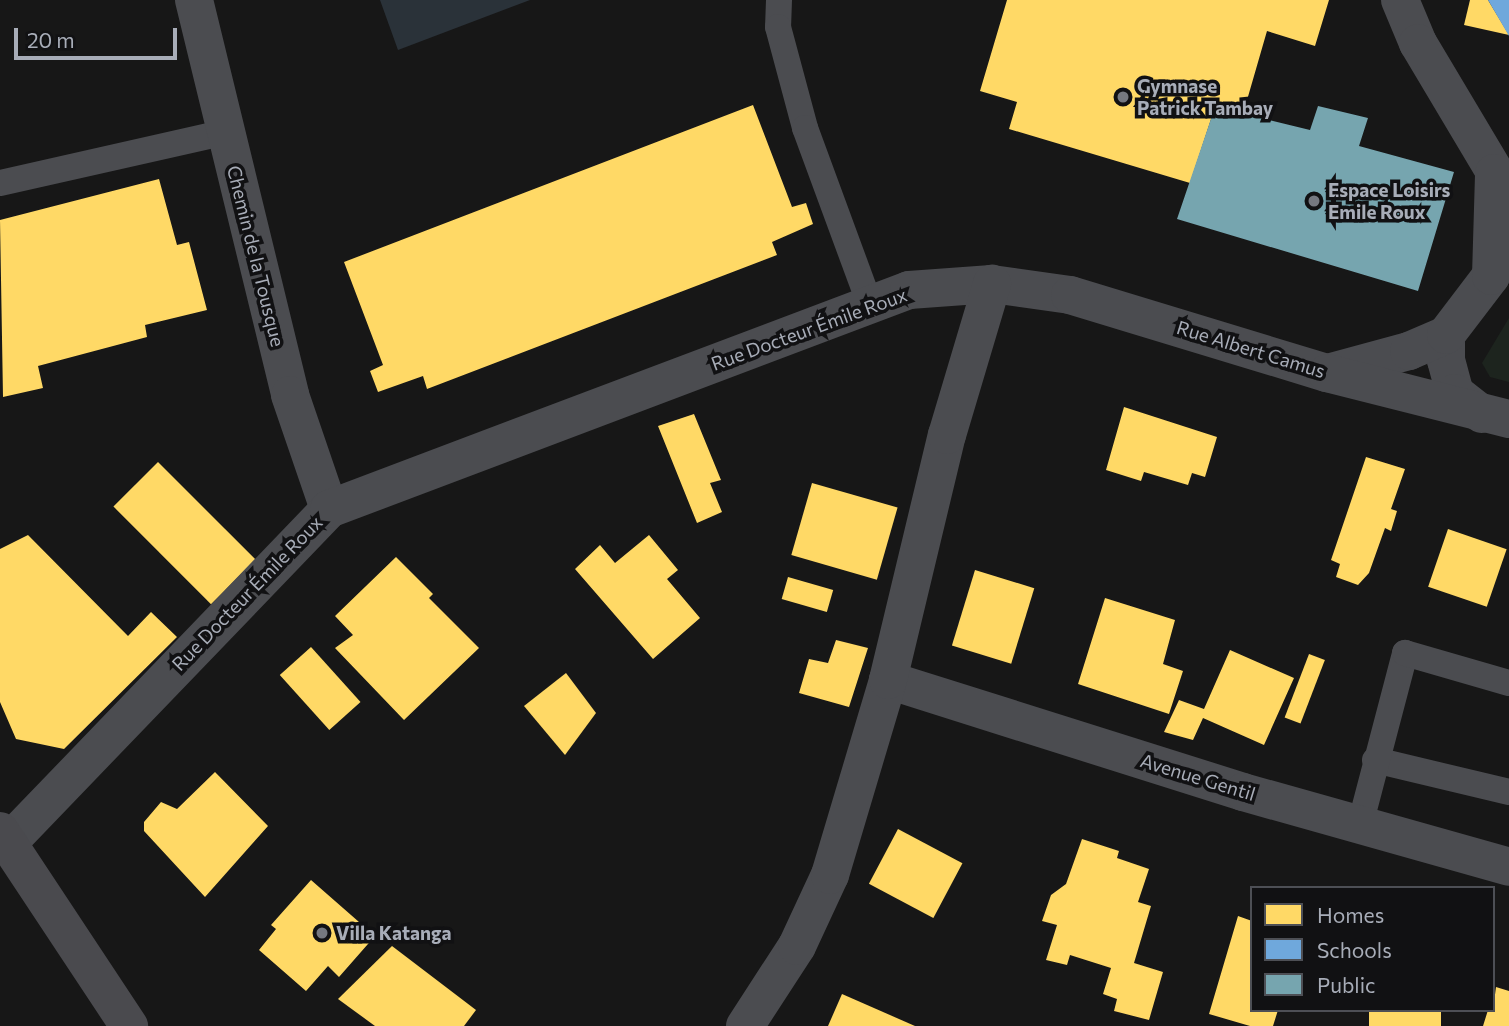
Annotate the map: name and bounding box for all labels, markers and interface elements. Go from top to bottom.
scale bar [18,14,180,58]
text: 20 m [27,27,75,52]
place label: Gymnase Patrick Tambay [1137,75,1273,119]
marker: Gymnase Patrick Tambay [1115,89,1131,105]
street label: Chemin de la Tousque [222,163,290,349]
place label: Espace Loisirs Emile Roux [1328,179,1450,223]
marker: Espace Loisirs Emile Roux [1306,193,1322,209]
street label: Rue Docteur Émile Roux [708,283,910,375]
street label: Rue Albert Camus [1174,316,1328,382]
street label: Rue Docteur Émile Roux [167,511,327,675]
street label: Avenue Gentil [1138,749,1258,805]
legend [1250,886,1495,1012]
text: Homes [1317,902,1384,927]
place label: Villa Katanga [336,922,451,944]
marker: Villa Katanga [314,925,330,941]
text: Schools [1317,937,1392,962]
text: Public [1317,972,1375,997]

